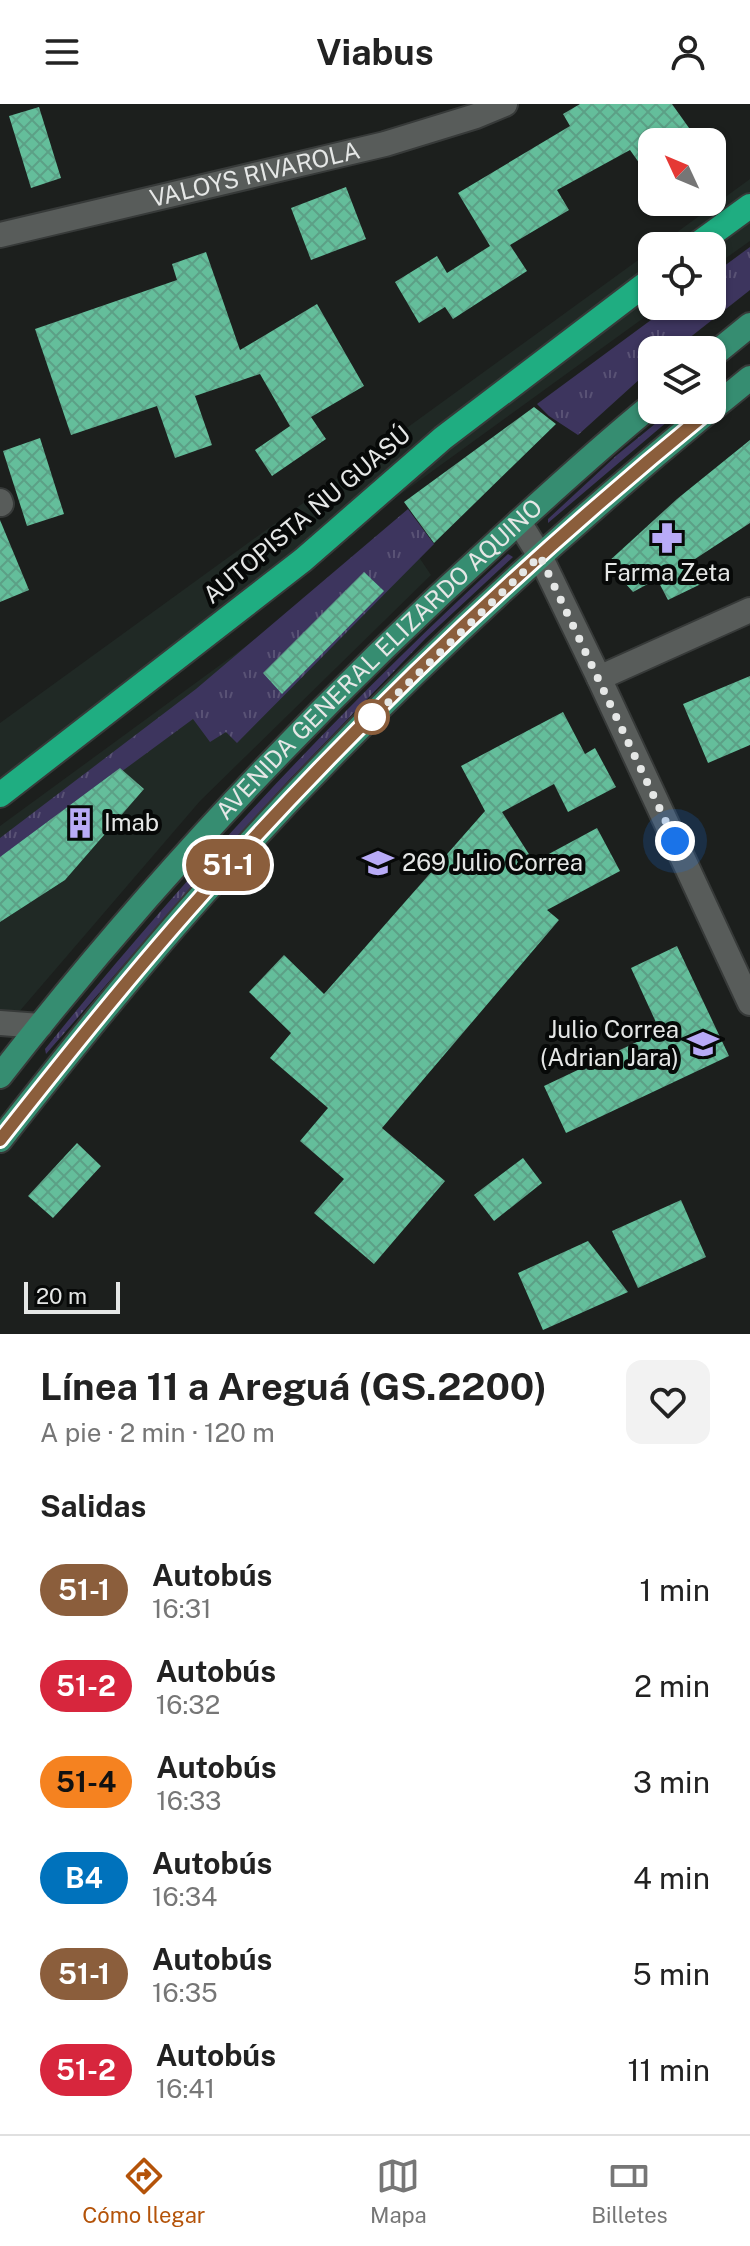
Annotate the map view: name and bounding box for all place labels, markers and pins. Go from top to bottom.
pharmacy icon: Farma Zeta [650,521,684,555]
place label: Farma Zeta [604,558,731,586]
unlabelled marker [355,700,389,734]
building icon: Imab [63,806,97,840]
place label: Imab [104,808,159,836]
school or university icon: 269 Julio Correa [361,846,395,880]
place label: 269 Julio Correa [402,848,583,876]
place label: Julio Correa (Adrian Jara) [540,1015,679,1071]
school or university icon: Julio Correa (Adrian Jara) [686,1027,720,1061]

